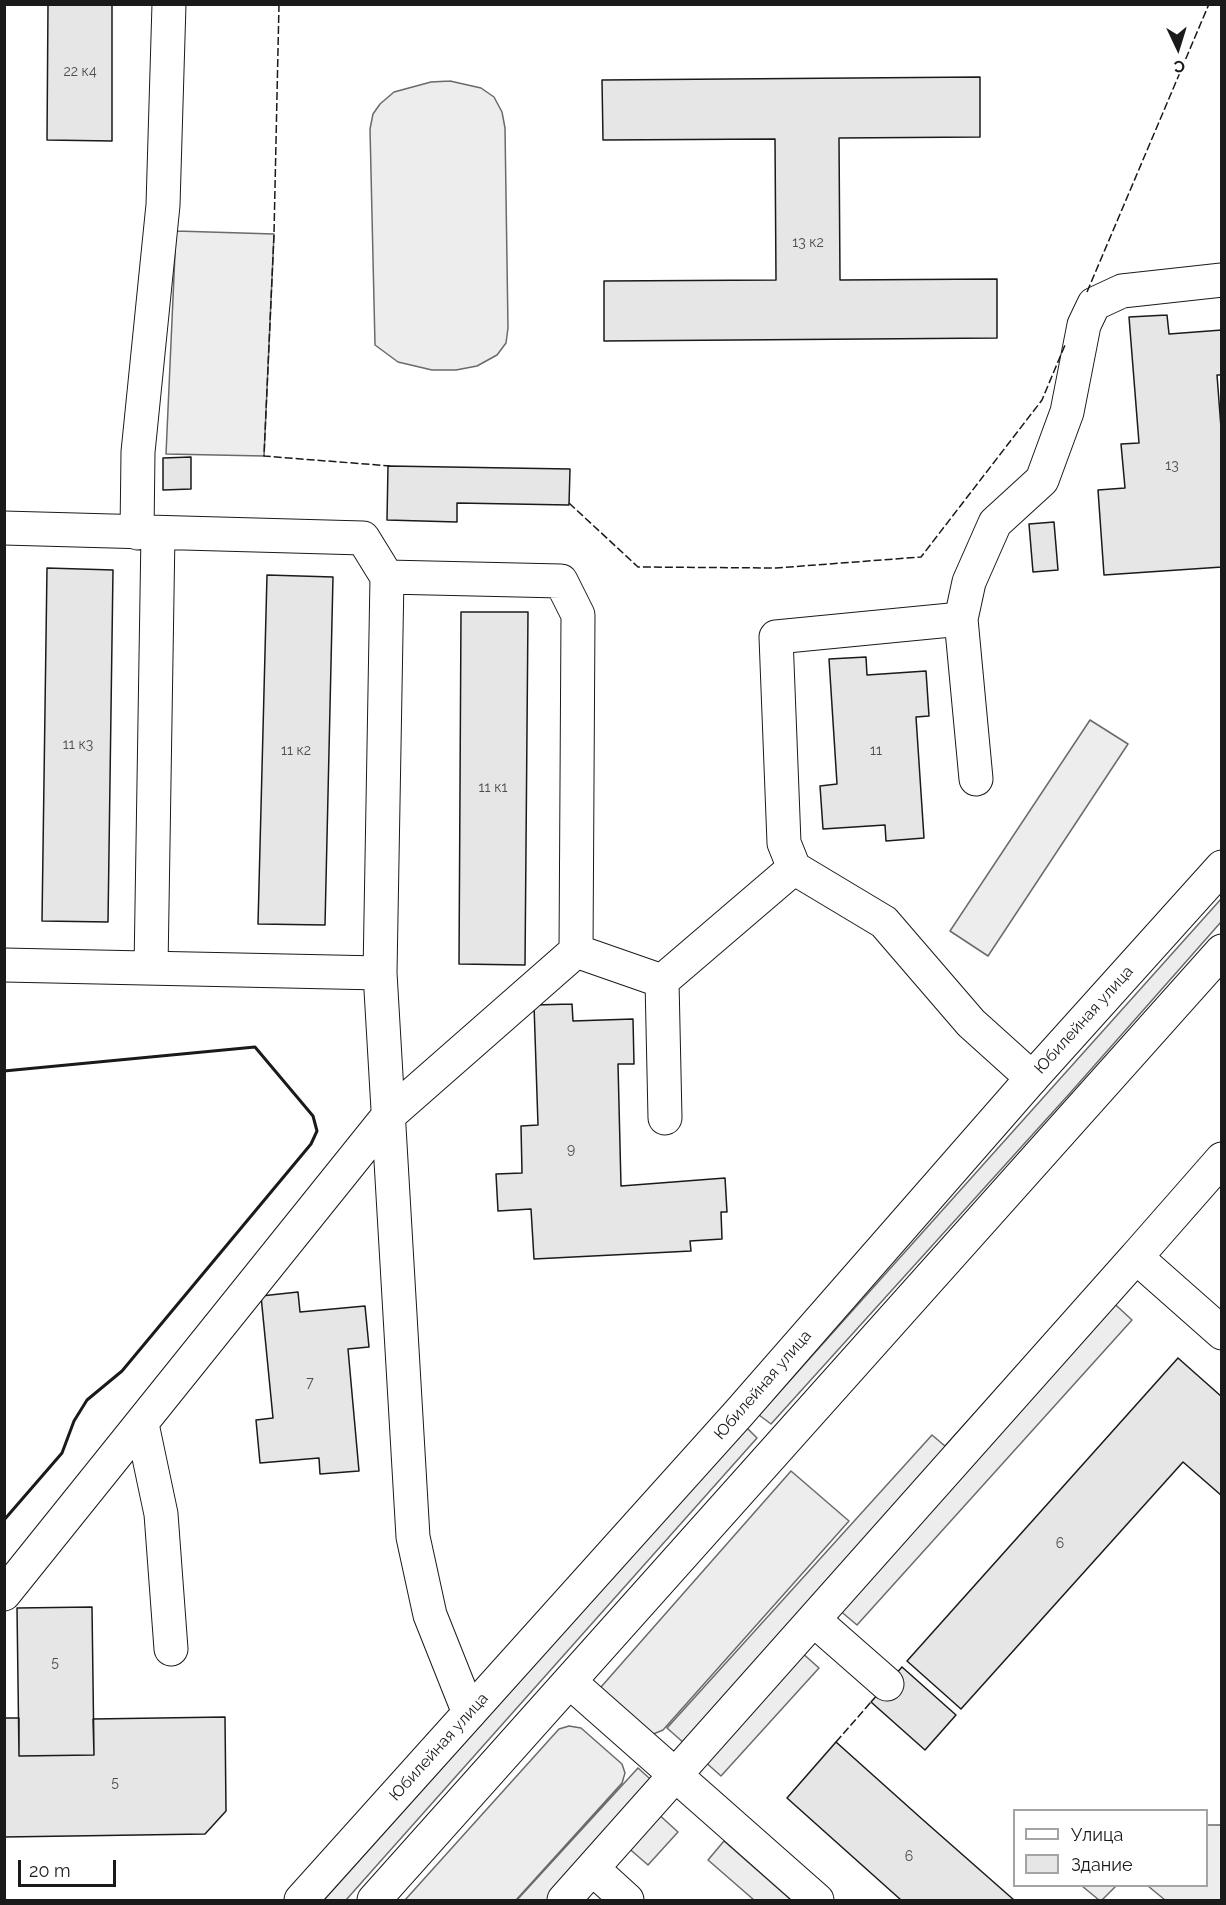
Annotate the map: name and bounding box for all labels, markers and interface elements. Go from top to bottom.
north arrow [1148,18,1208,78]
text: С [1173,57,1185,76]
house number: 22 к4 [63,64,97,80]
house number: 13 к2 [792,235,824,251]
house number: 13 [1165,458,1179,474]
house number: 11 к3 [63,737,93,753]
house number: 11 к2 [281,743,311,759]
house number: 11 [870,743,882,759]
house number: 11 к1 [479,780,507,796]
street label: Юбилейная улица [1030,962,1138,1078]
house number: 9 [567,1142,575,1158]
street label: Юбилейная улица [710,1326,816,1444]
house number: 7 [306,1375,314,1391]
house number: 6 [1056,1536,1064,1552]
house number: 5 [51,1655,59,1671]
street label: Юбилейная улица [385,1689,493,1805]
house number: 5 [111,1775,119,1791]
legend [1013,1809,1208,1887]
text: Улица [1071,1824,1123,1845]
scale bar [21,1848,118,1886]
house number: 6 [905,1849,913,1865]
text: Здание [1071,1854,1133,1875]
text: 20 m [29,1860,71,1881]

